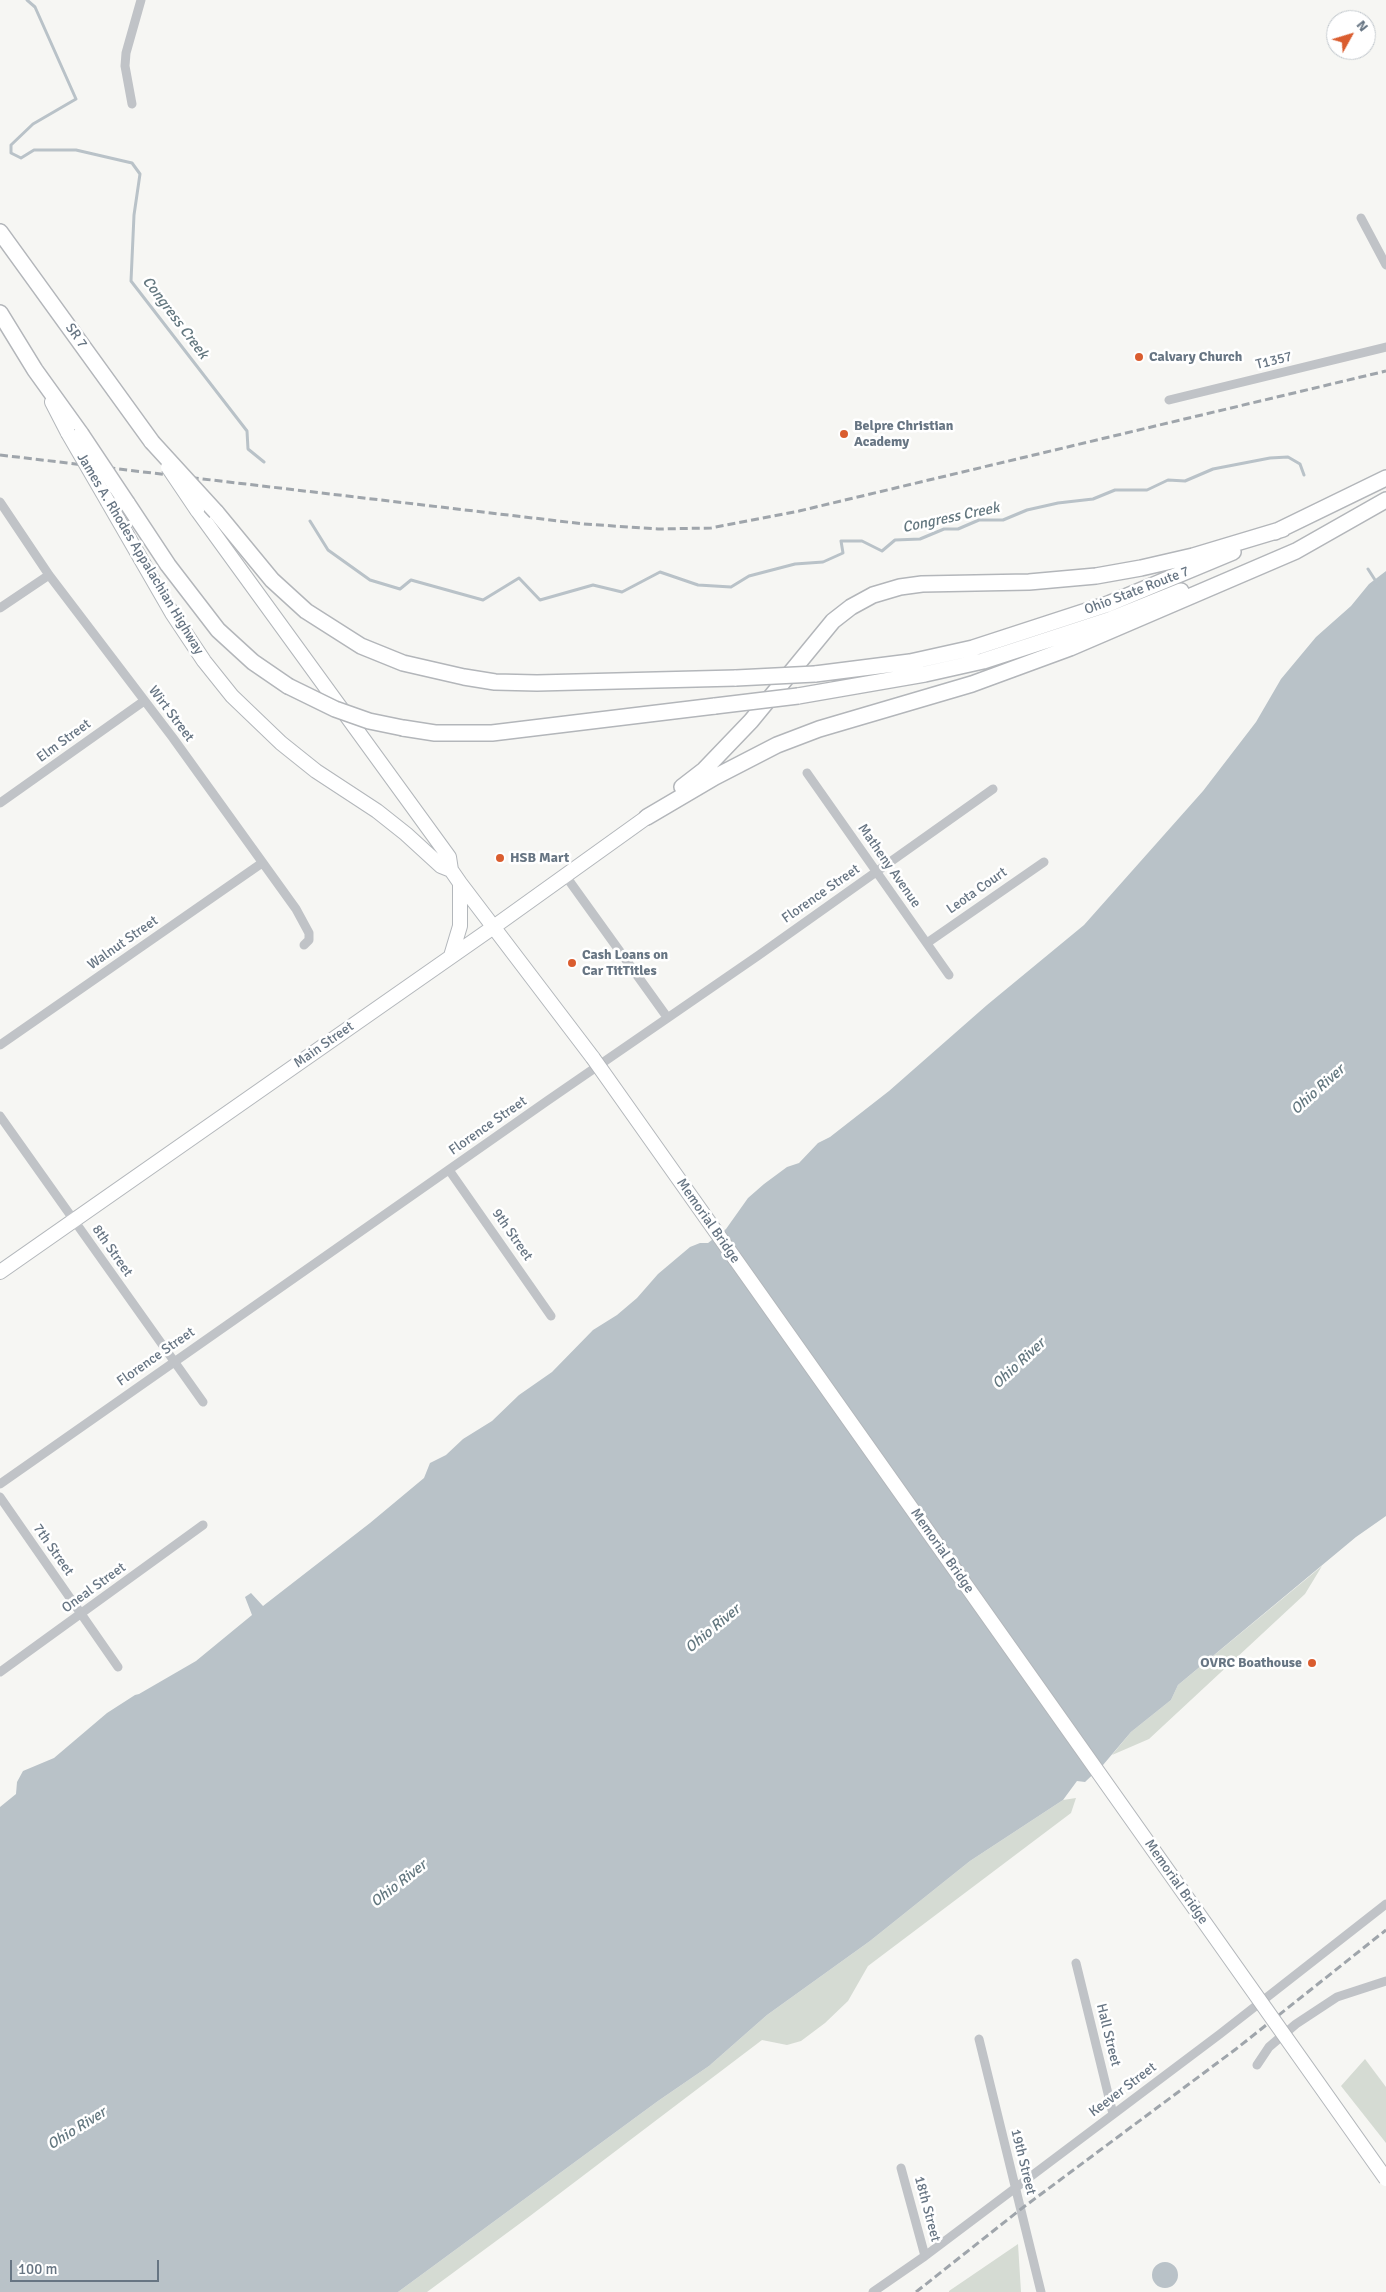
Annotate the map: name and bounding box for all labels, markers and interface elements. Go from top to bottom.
north arrow [1326,10,1376,60]
text: N [1353,17,1372,35]
water label: Congress Creek [138,273,212,363]
street label: SR 7 [61,320,91,352]
street label: T1357 [1254,348,1294,374]
place label: Calvary Church [1149,349,1242,365]
marker: Calvary Church [1133,351,1145,363]
place label: Belpre Christian Academy [854,418,953,451]
marker: Belpre Christian Academy [838,428,850,440]
street label: James A. Rhodes Appalachian Highway [73,450,207,658]
water label: Congress Creek [901,499,1001,537]
street label: Ohio State Route 7 [1082,563,1192,619]
street label: Wirt Street [145,683,197,745]
street label: Elm Street [34,716,94,766]
street label: Matheny Avenue [854,821,924,911]
place label: HSB Mart [510,850,569,866]
marker: HSB Mart [494,852,506,864]
street label: Florence Street [779,861,863,927]
street label: Leota Court [944,864,1010,918]
street label: Walnut Street [84,913,162,973]
place label: Cash Loans on Car TitTitles [582,947,668,980]
marker: Cash Loans on Car TitTitles [566,957,578,969]
street label: Main Street [291,1018,357,1072]
water label: Ohio River [1288,1061,1348,1119]
street label: Florence Street [446,1093,530,1159]
street label: Memorial Bridge [673,1175,743,1267]
street label: 9th Street [488,1206,536,1264]
street label: 8th Street [88,1222,136,1280]
street label: Florence Street [114,1324,198,1390]
water label: Ohio River [989,1335,1049,1393]
street label: Memorial Bridge [907,1505,977,1597]
street label: 7th Street [29,1521,77,1579]
street label: Oneal Street [59,1559,129,1617]
water label: Ohio River [682,1601,744,1657]
place label: OVRC Boathouse [1200,1655,1302,1671]
marker: OVRC Boathouse [1306,1657,1318,1669]
street label: Memorial Bridge [1141,1836,1211,1928]
water label: Ohio River [368,1857,430,1911]
street label: Hall Street [1092,2002,1124,2068]
street label: Keever Street [1086,2059,1160,2121]
water label: Ohio River [44,2104,110,2154]
street label: 19th Street [1007,2127,1039,2197]
street label: 18th Street [910,2174,944,2244]
scale bar [12,2250,161,2282]
text: 100 m [18,2260,58,2278]

